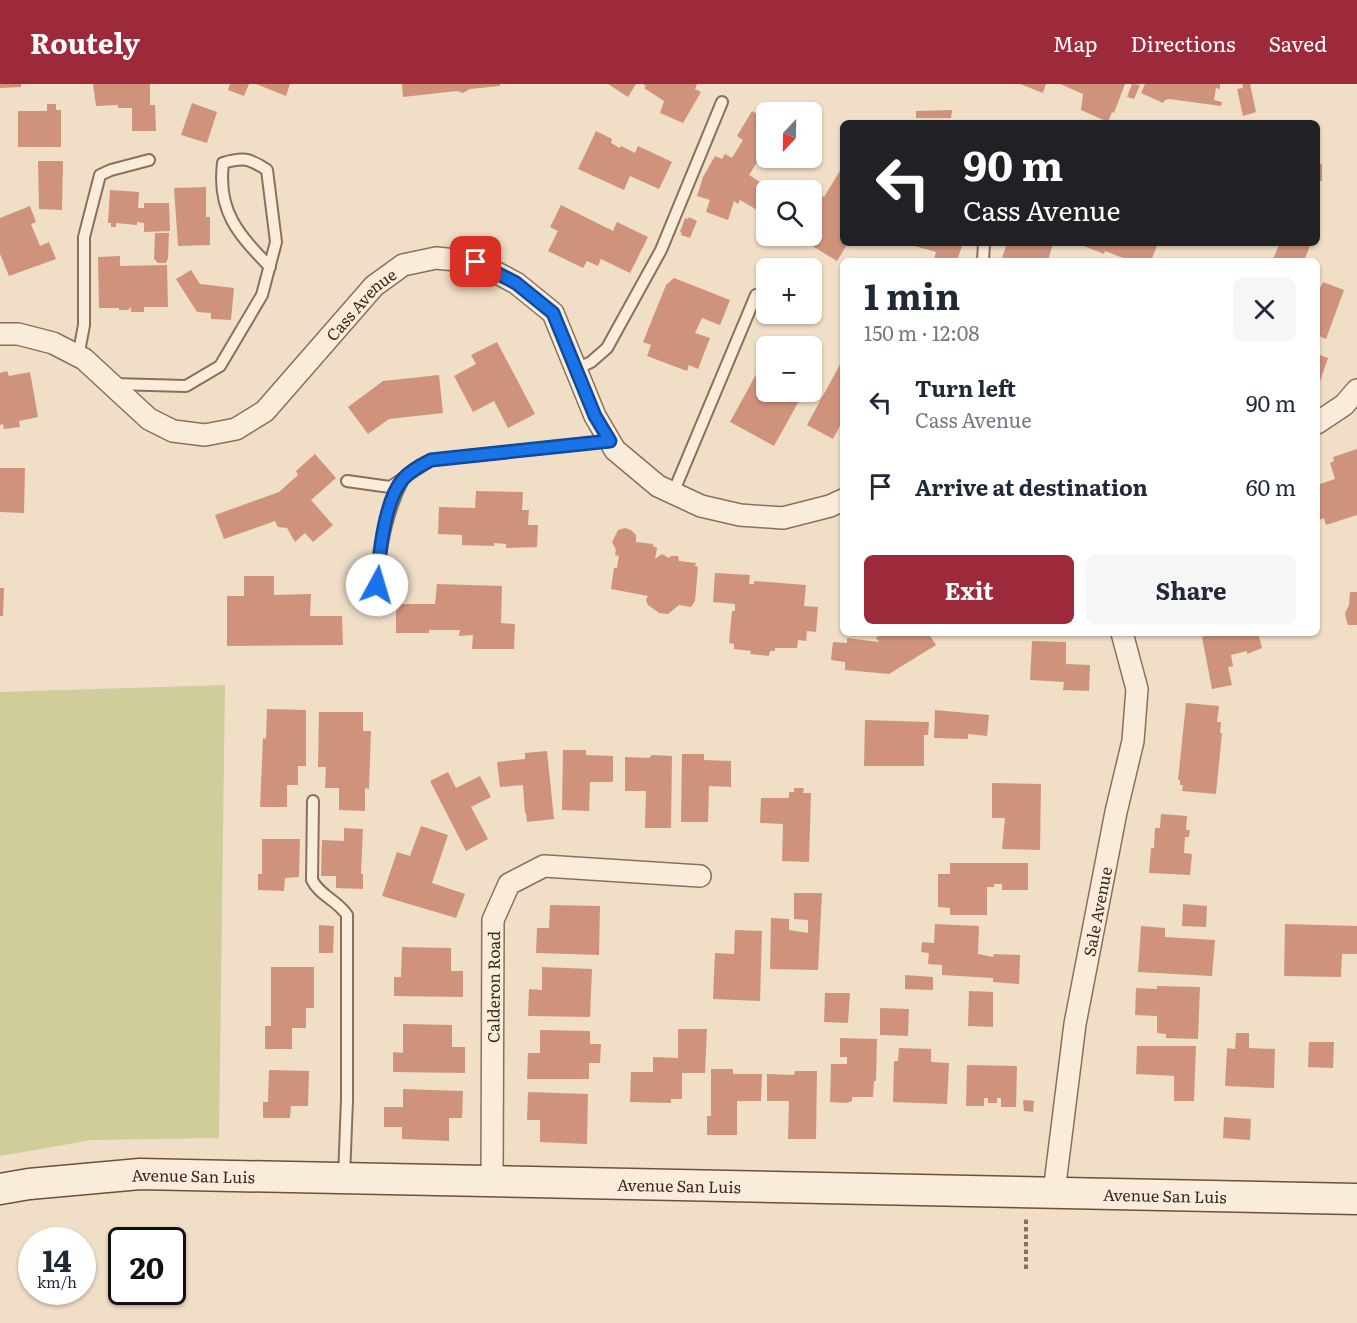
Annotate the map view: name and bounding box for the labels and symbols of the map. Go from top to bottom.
north arrow [756,102,822,168]
pin [450,236,501,287]
street label: Cass Avenue [320,262,401,346]
position arrow [345,553,409,617]
street label: Sale Avenue [1076,864,1117,958]
street label: Calderon Road [481,931,505,1043]
street label: Avenue San Luis [130,1162,255,1188]
street label: Avenue San Luis [617,1172,741,1198]
street label: Avenue San Luis [1103,1182,1227,1208]
speed limit sign: 20 [108,1227,186,1305]

